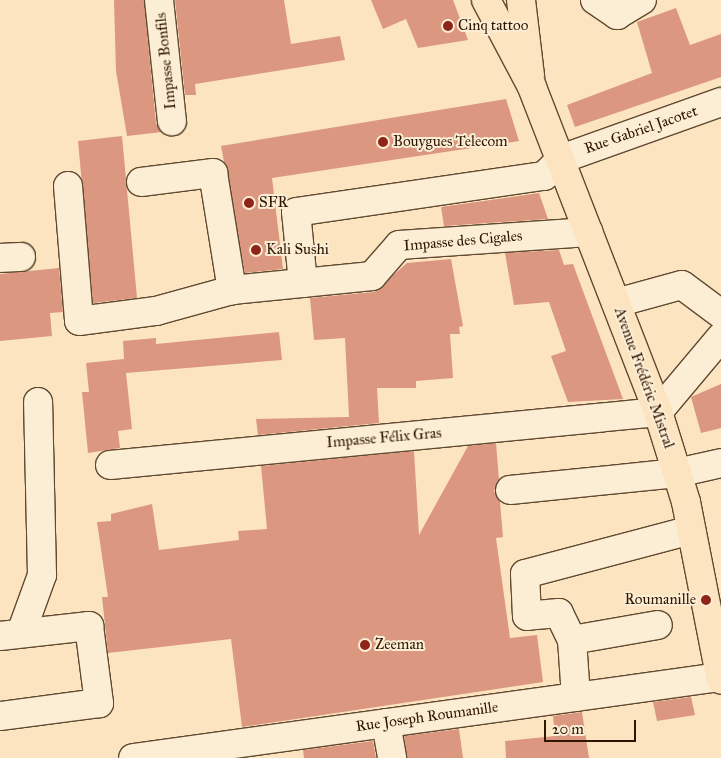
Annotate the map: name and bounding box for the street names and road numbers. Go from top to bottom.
street label: Impasse Bonfils [152,12,180,110]
street label: Rue Gabriel Jacotet [582,102,700,158]
street label: Impasse des Cigales [403,227,523,255]
street label: Avenue Frédéric Mistral [610,305,678,451]
street label: Impasse Félix Gras [326,424,442,452]
street label: Rue Joseph Roumanille [355,698,499,736]

